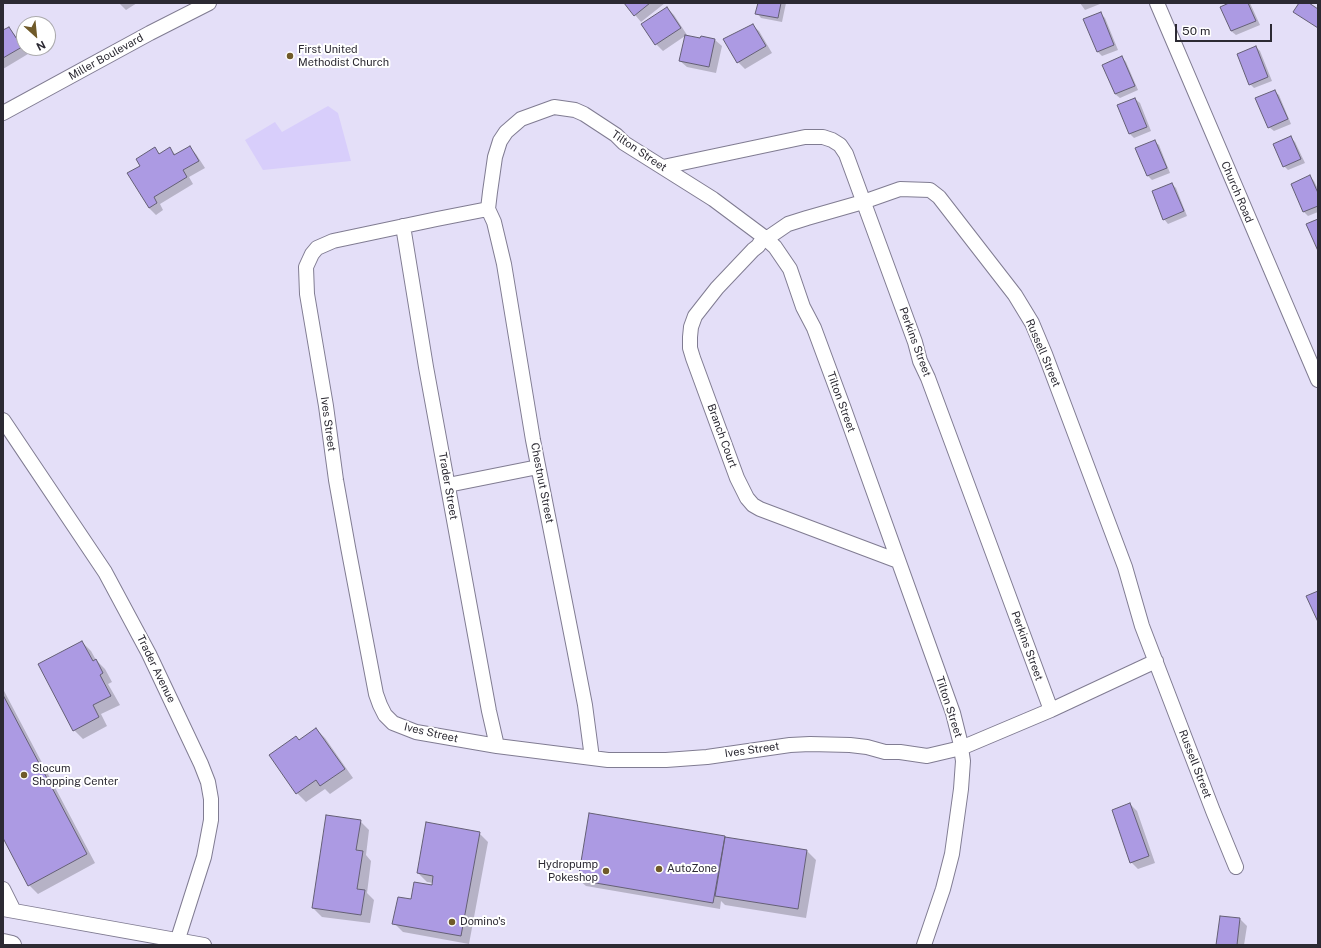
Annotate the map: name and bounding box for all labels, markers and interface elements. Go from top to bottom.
north arrow [16,16,56,56]
scale bar [1177,16,1274,42]
text: 50 m [1182,24,1210,38]
street label: Miller Boulevard [66,31,146,83]
text: N [34,38,48,53]
place label: First United Methodist Church [298,43,389,69]
marker: First United Methodist Church [285,51,295,61]
street label: Tilton Street [609,128,669,174]
street label: Church Road [1218,159,1256,225]
street label: Perkins Street [896,305,934,379]
street label: Russell Street [1023,317,1063,389]
street label: Tilton Street [824,370,858,434]
street label: Ives Street [318,396,338,452]
street label: Branch Court [704,402,740,470]
street label: Chestnut Street [528,442,556,524]
street label: Trader Street [436,451,460,521]
street label: Perkins Street [1008,609,1046,683]
street label: Trader Avenue [134,633,178,705]
street label: Tilton Street [933,675,965,739]
street label: Ives Street [403,720,459,746]
street label: Russell Street [1176,728,1214,800]
street label: Ives Street [724,740,780,760]
place label: Slocum Shopping Center [32,762,118,788]
marker: Slocum Shopping Center [19,770,29,780]
place label: Hydropump Pokeshop [538,858,598,884]
place label: AutoZone [667,862,717,876]
marker: AutoZone [654,864,664,874]
marker: Hydropump Pokeshop [601,866,611,876]
place label: Domino's [460,915,505,929]
marker: Domino's [447,917,457,927]

